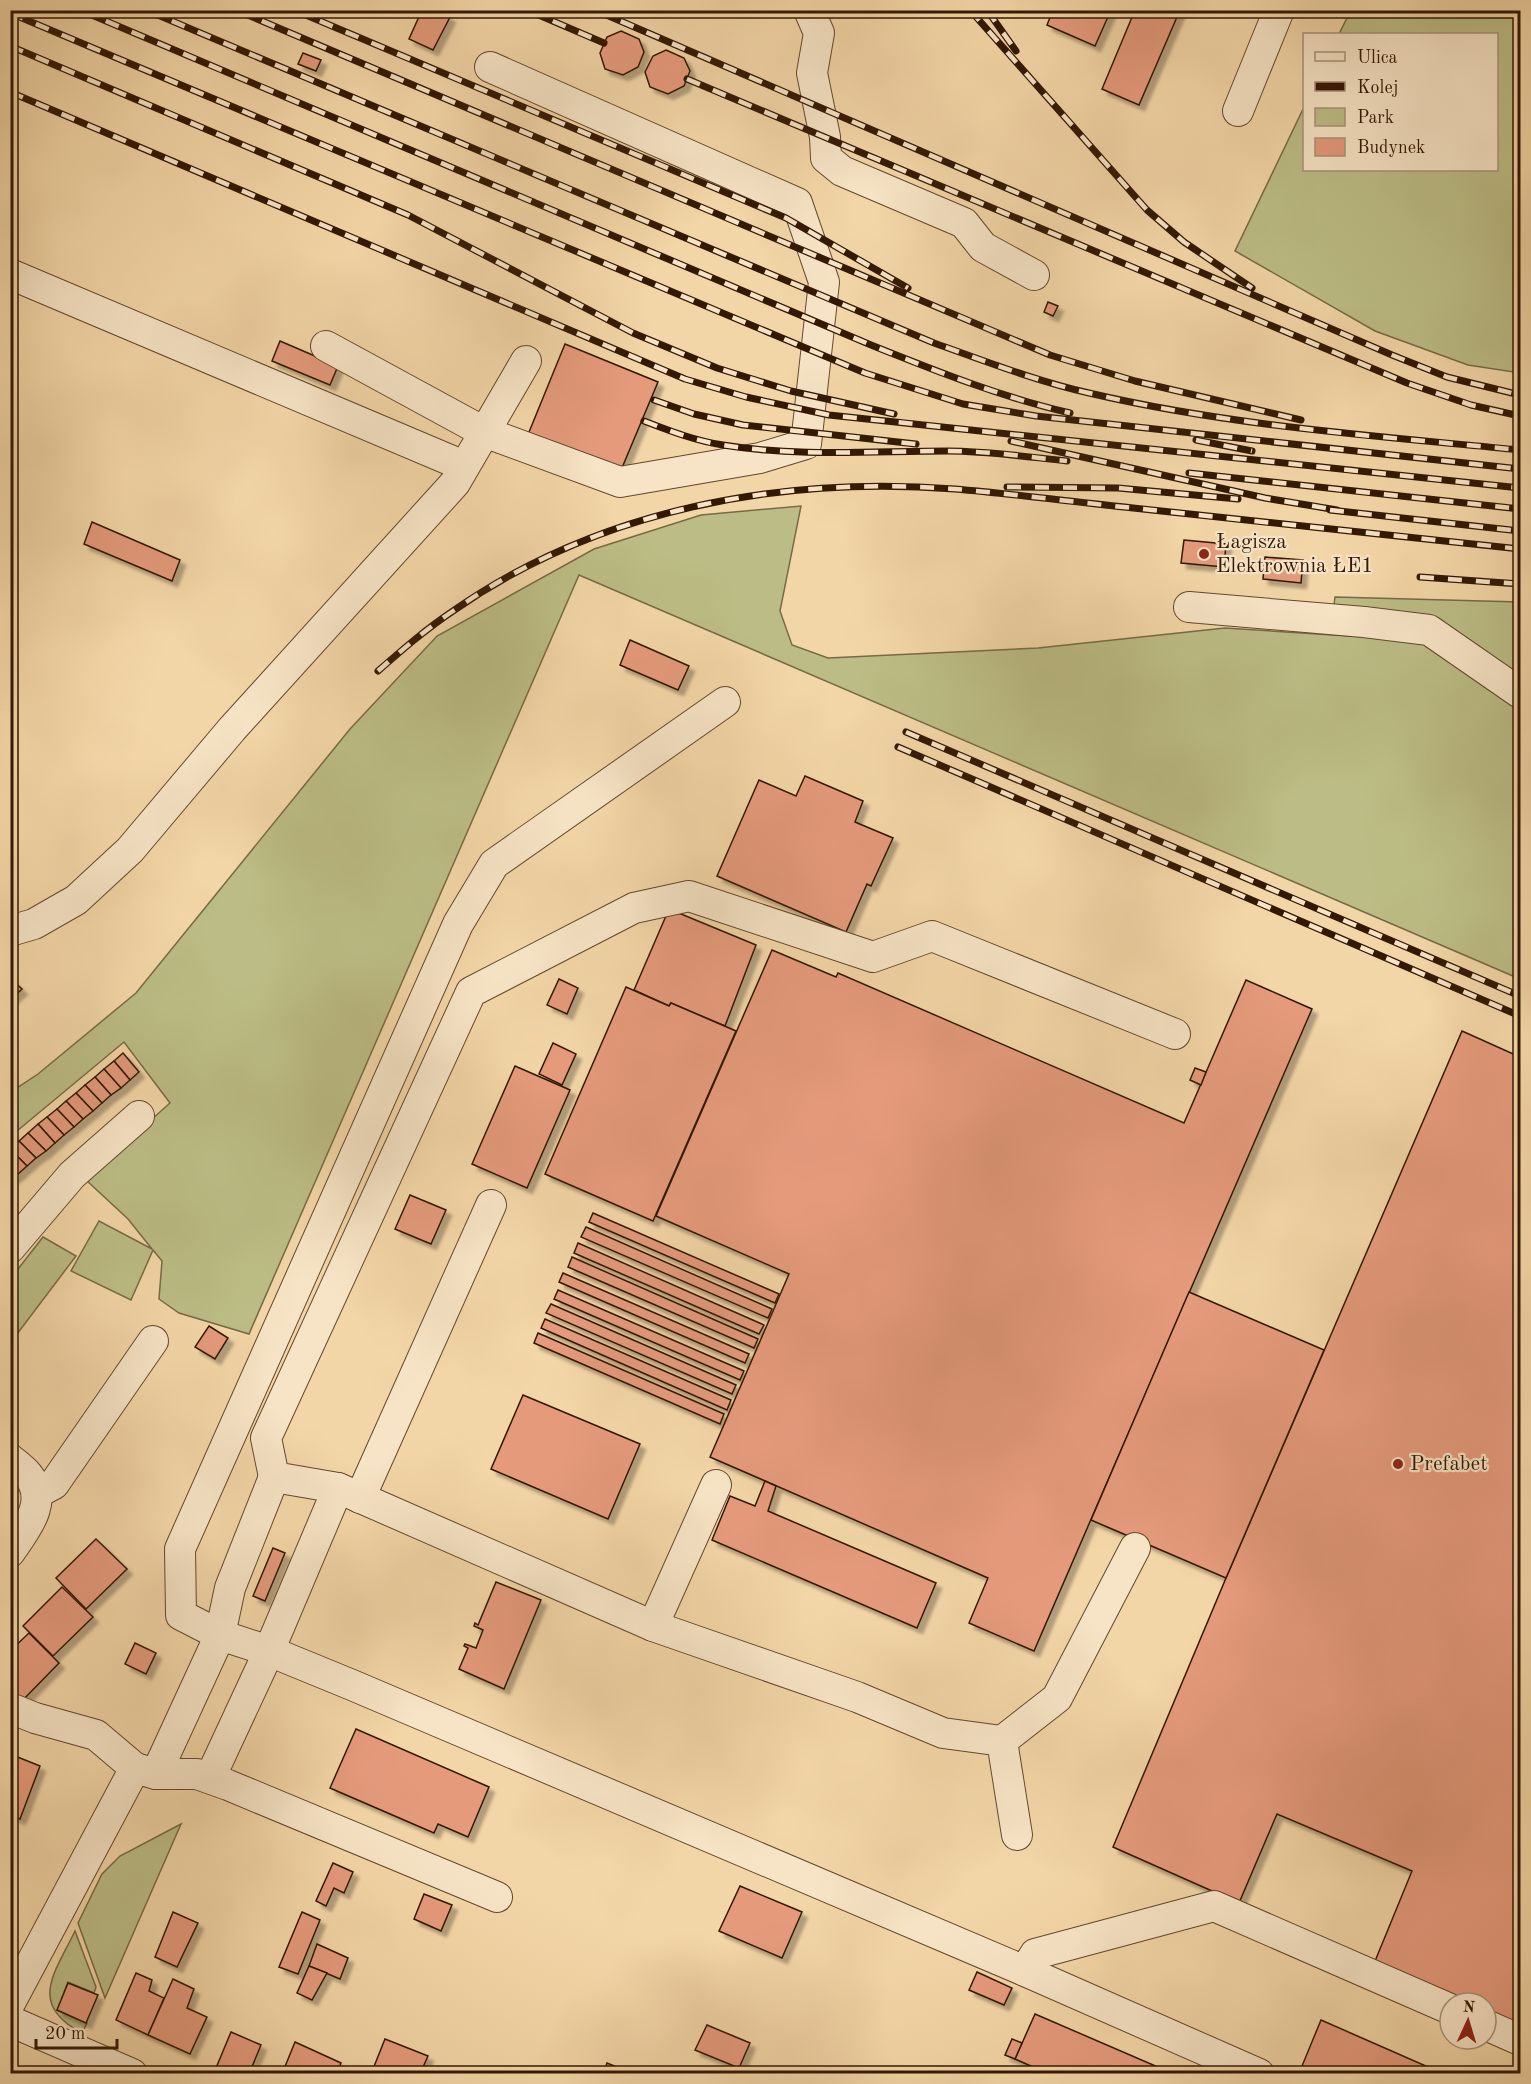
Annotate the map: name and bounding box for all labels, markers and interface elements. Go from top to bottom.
legend [1303,33,1498,171]
text: Ulica [1357,49,1398,67]
text: Kolej [1357,79,1398,97]
text: Park [1357,109,1394,127]
text: Budynek [1357,139,1425,157]
place label: Łagisza Elektrownia ŁE1 [1216,532,1374,577]
marker: Łagisza Elektrownia ŁE1 [1197,547,1211,561]
place label: Prefabet [1410,1454,1488,1475]
marker: Prefabet [1391,1457,1405,1471]
north arrow [1438,1991,1498,2051]
text: N [1462,2000,1476,2016]
scale bar [36,2012,117,2050]
text: 20 m [45,2025,85,2043]

